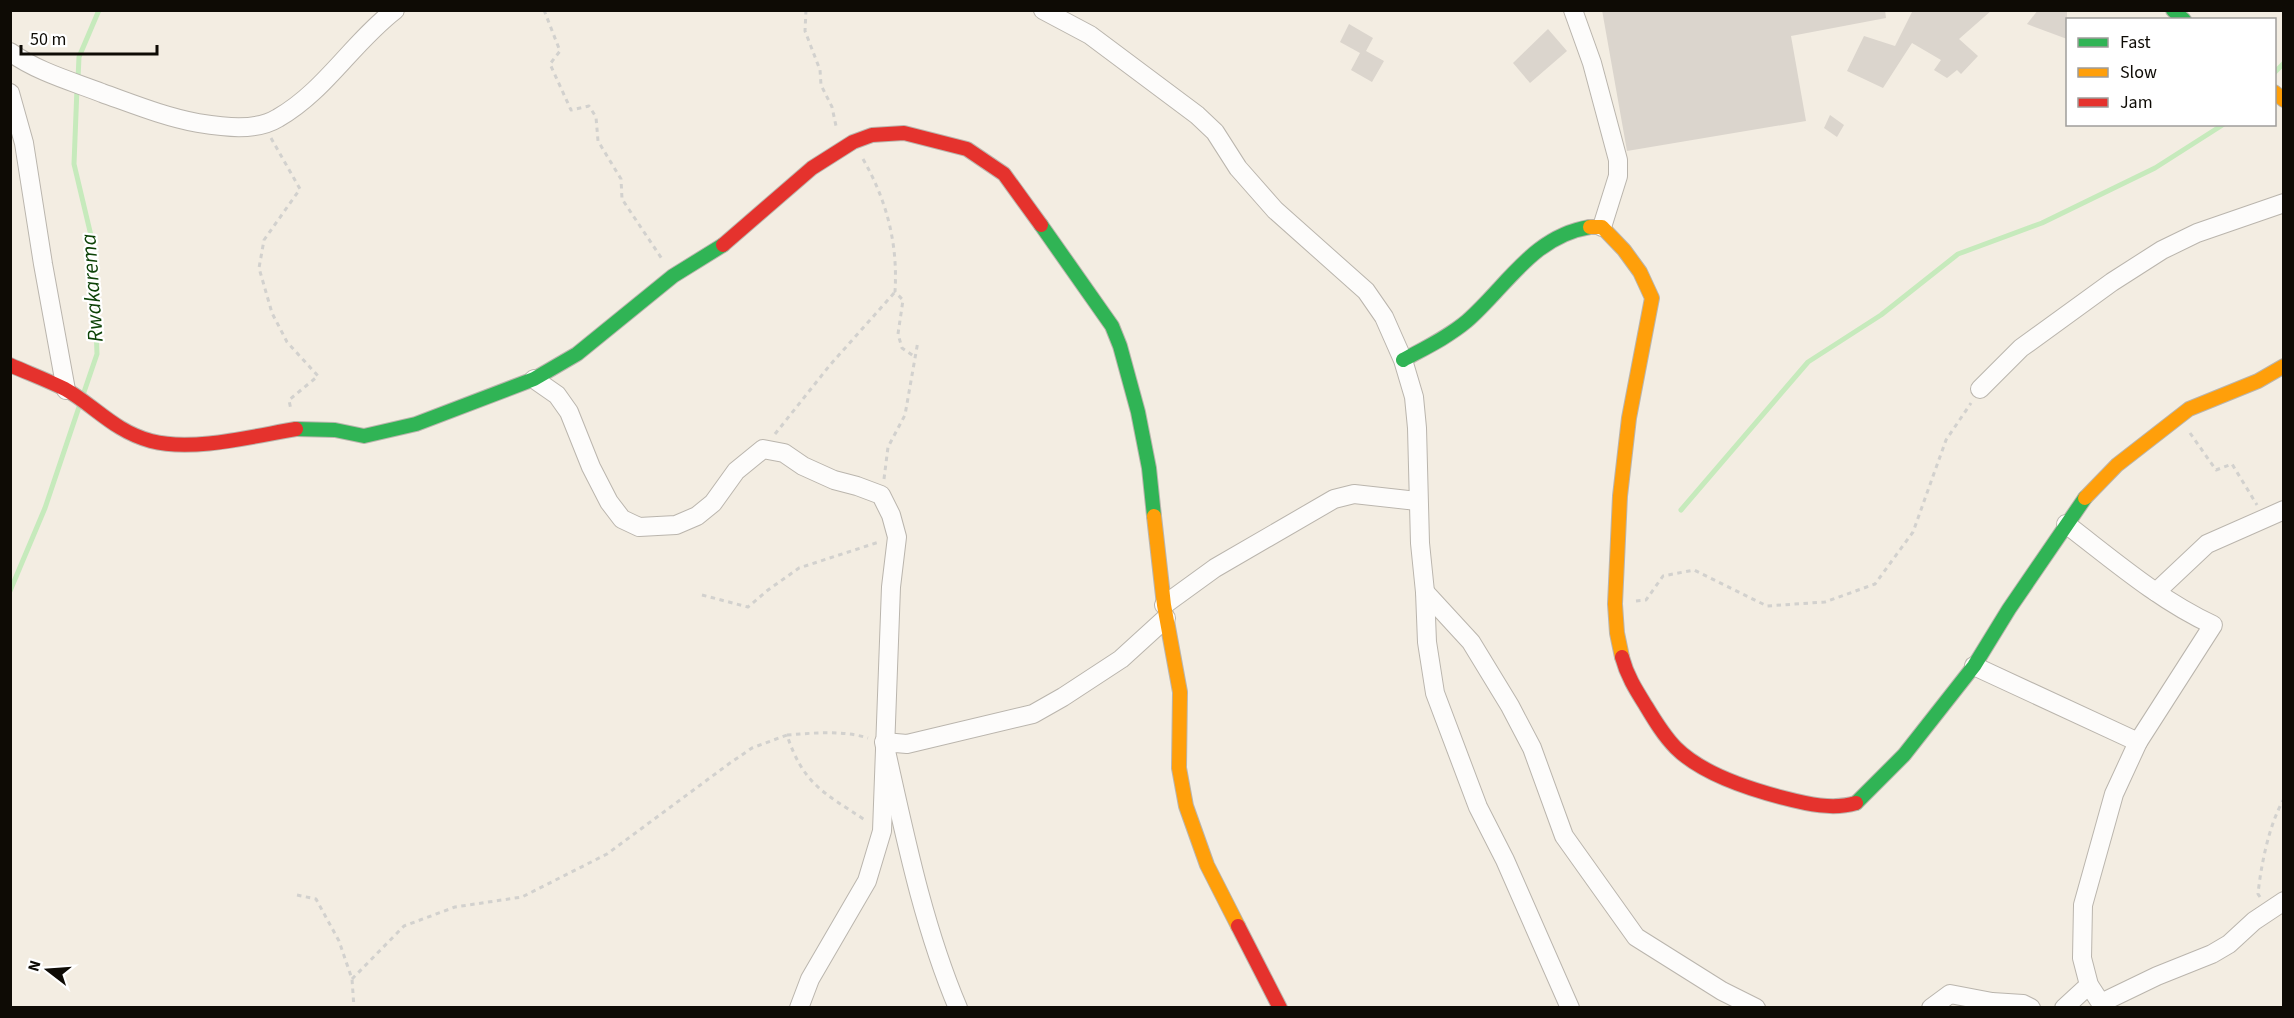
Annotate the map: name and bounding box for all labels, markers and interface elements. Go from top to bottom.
scale bar [21,18,158,56]
legend [2066,18,2276,126]
text: 50 m [30,27,66,52]
text: Fast [2120,30,2151,55]
text: Slow [2120,60,2157,85]
text: Jam [2120,90,2153,115]
water label: Rwakarema [72,233,112,343]
north arrow [18,940,78,1000]
text: N [23,958,47,974]

